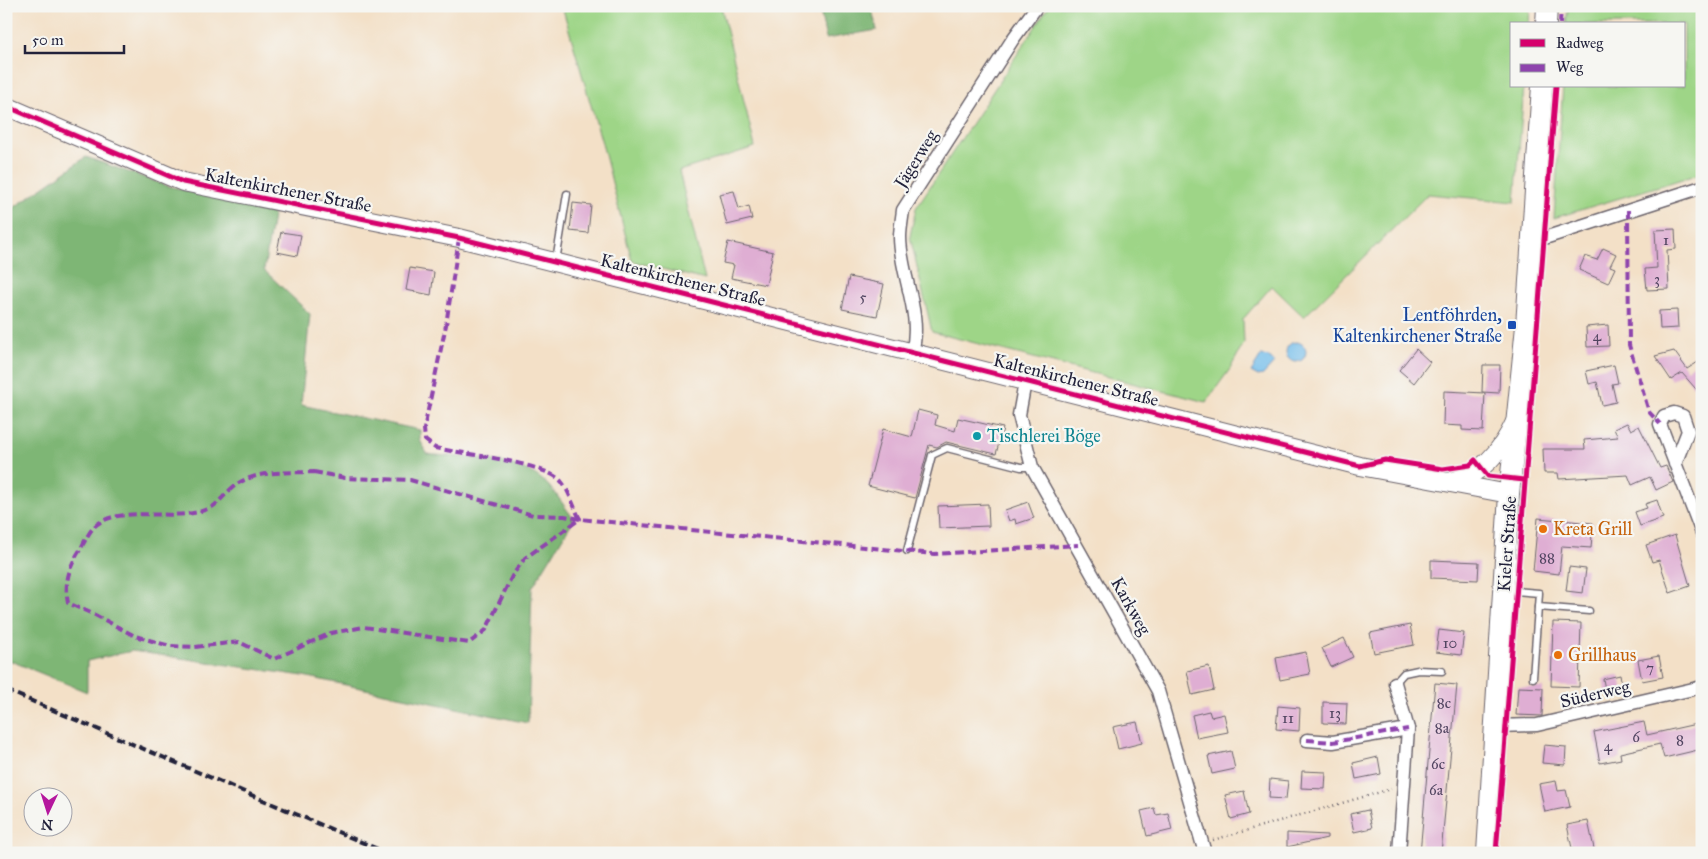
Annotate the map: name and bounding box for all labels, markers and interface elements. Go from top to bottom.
scale bar [25,22,124,54]
legend [1510,22,1686,88]
text: 50 m [32,31,64,49]
text: Radweg [1556,34,1604,52]
text: Weg [1556,58,1584,76]
street label: Jägerweg [888,125,944,195]
street label: Kaltenkirchener Straße [203,163,373,217]
house number: 1 [1663,231,1669,249]
street label: Kaltenkirchener Straße [598,249,768,311]
house number: 3 [1654,270,1660,288]
house number: 5 [860,288,867,306]
place label: Lentföhrden, Kaltenkirchener Straße [1332,304,1502,347]
marker: Lentföhrden, Kaltenkirchener Straße [1506,319,1518,331]
house number: 4 [1593,327,1602,345]
street label: Kaltenkirchener Straße [991,349,1161,411]
place label: Tischlerei Böge [987,425,1101,448]
marker: Tischlerei Böge [971,430,983,442]
street label: Kieler Straße [1493,495,1521,593]
place label: Kreta Grill [1553,518,1632,540]
marker: Kreta Grill [1537,523,1549,535]
house number: 88 [1539,549,1555,567]
street label: Karkweg [1105,573,1156,640]
house number: 10 [1443,634,1457,652]
place label: Grillhaus [1568,644,1636,666]
marker: Grillhaus [1552,649,1564,661]
house number: 7 [1646,659,1654,677]
street label: Süderweg [1558,675,1633,714]
house number: 8c [1437,694,1451,712]
house number: 13 [1329,704,1341,722]
house number: 11 [1282,709,1294,727]
house number: 8a [1435,719,1450,737]
house number: 6 [1632,728,1641,746]
house number: 8 [1676,731,1684,749]
house number: 4 [1604,737,1613,755]
house number: 6c [1431,755,1445,773]
house number: 6a [1429,781,1444,799]
north arrow [22,786,72,836]
text: N [40,816,54,833]

